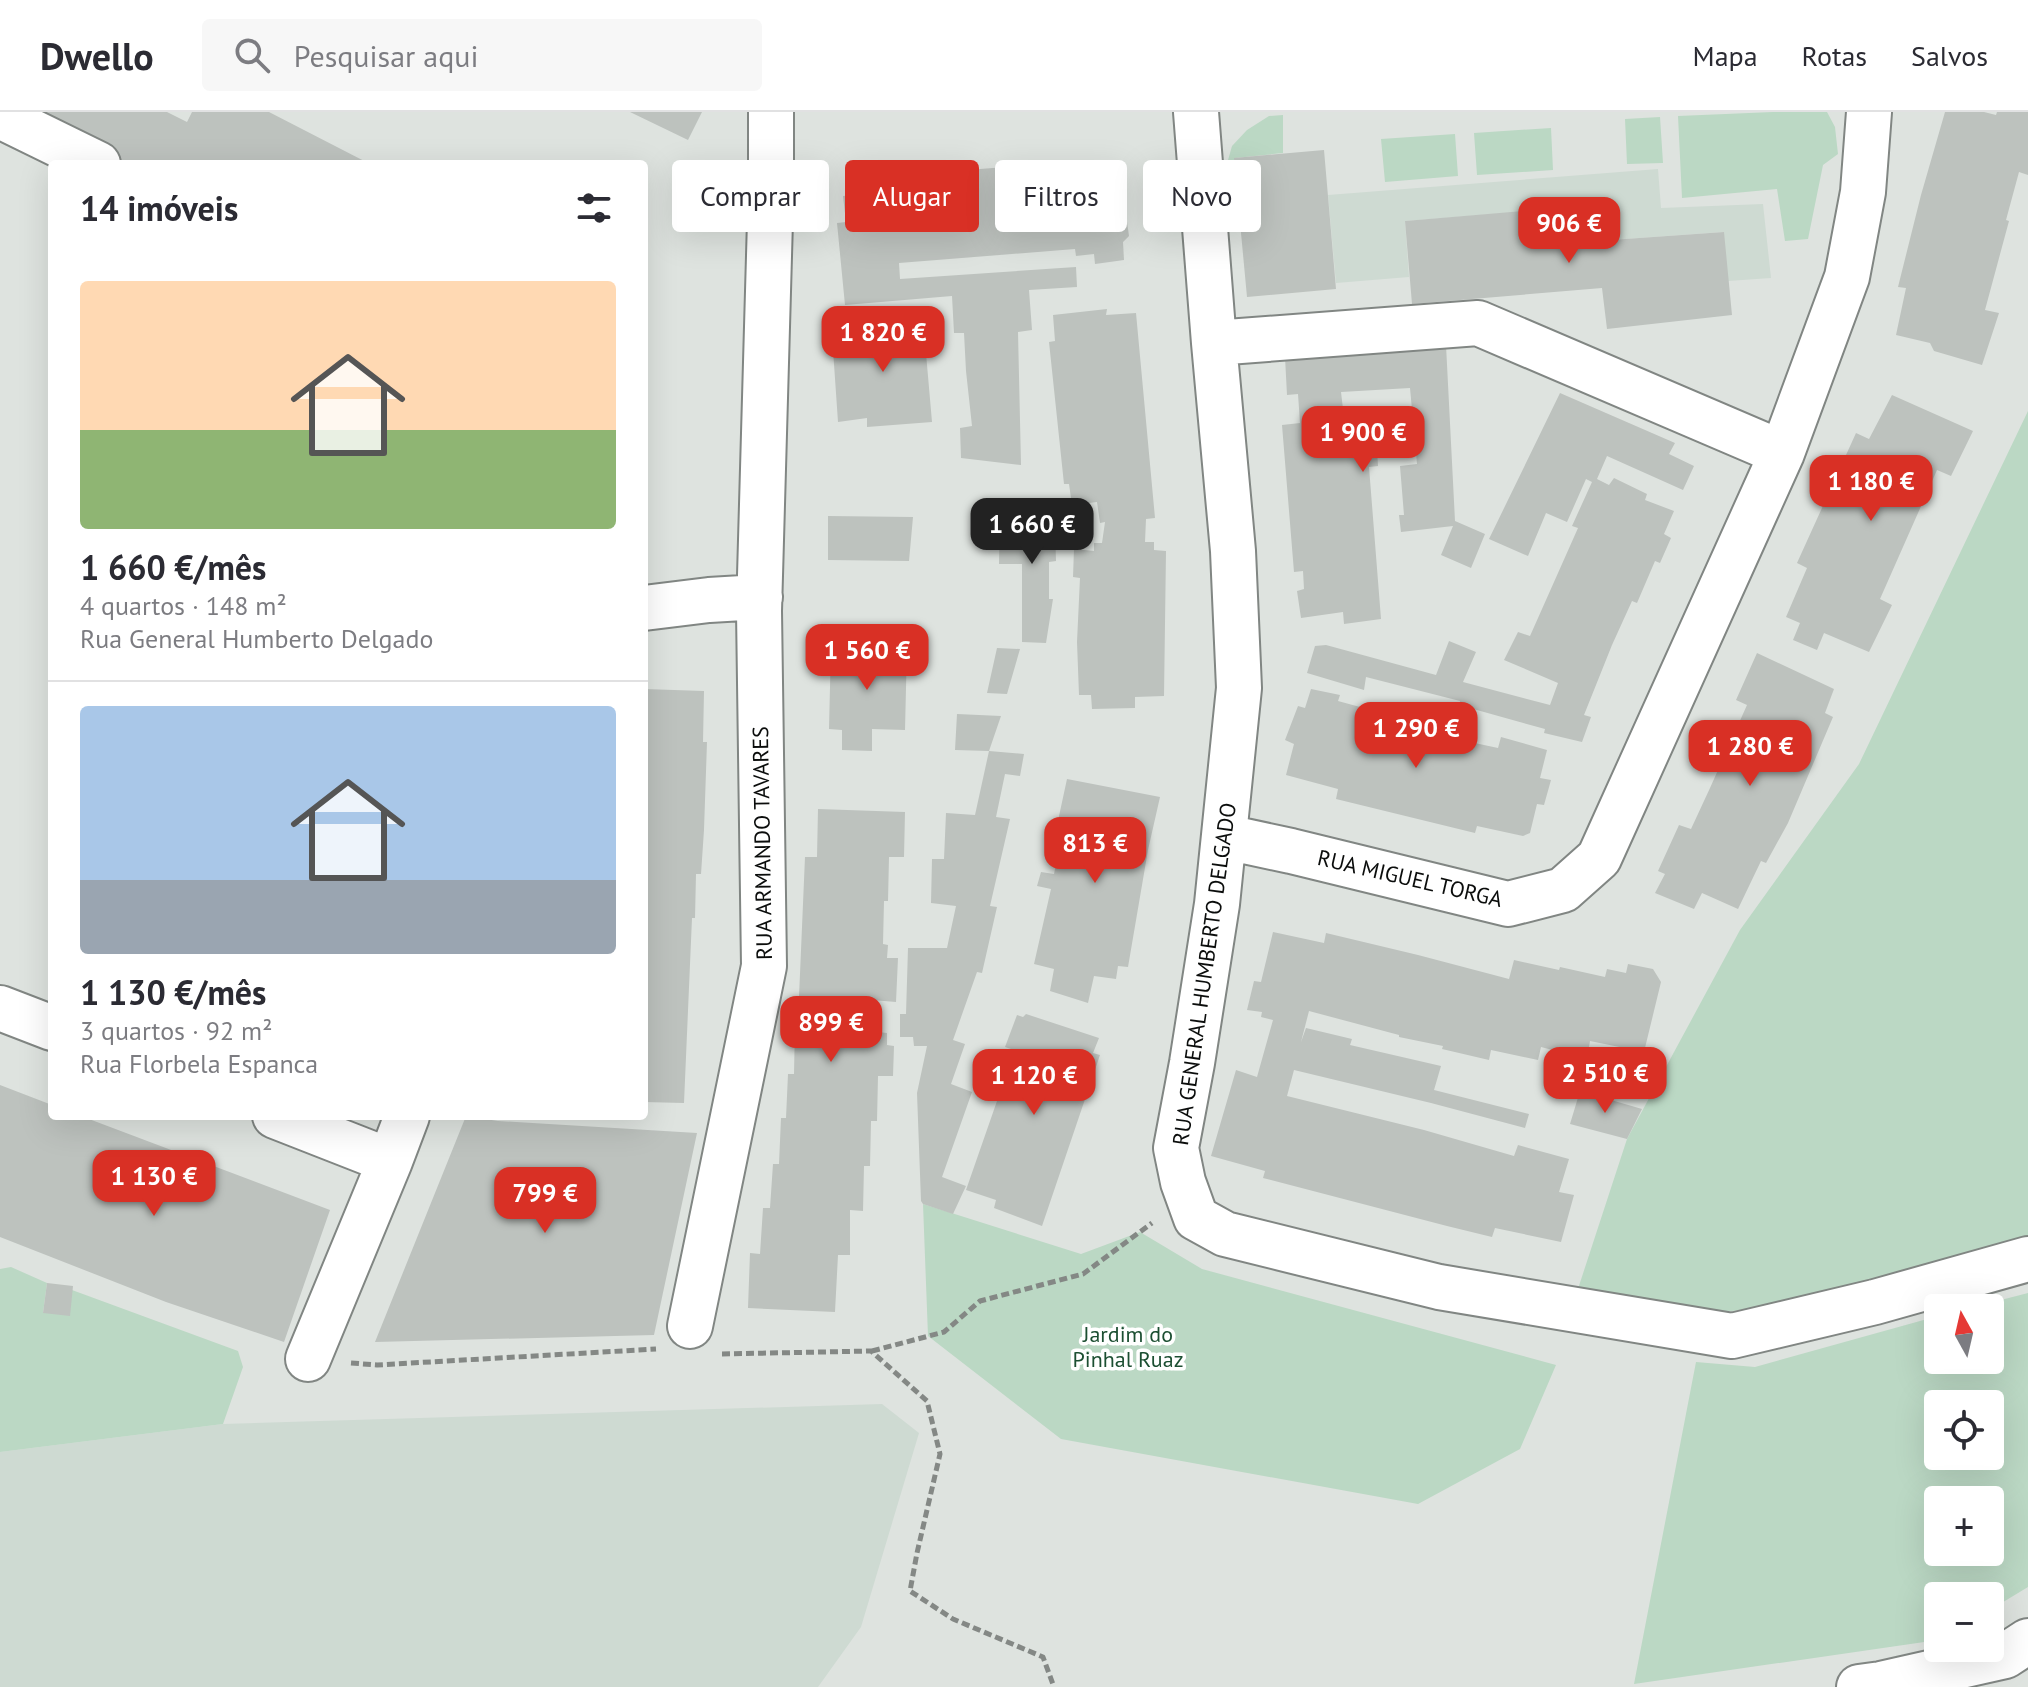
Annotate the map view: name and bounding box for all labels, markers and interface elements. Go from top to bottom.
search box [202,19,762,91]
text: Dwello [40,31,154,80]
icon: search [230,33,274,77]
text: Pesquisar aqui [294,36,479,75]
text: Mapa [1693,37,1758,74]
text: Rotas [1802,37,1867,74]
text: Salvos [1911,37,1988,74]
chip: Comprar [672,160,829,232]
chip: Alugar [845,160,979,232]
chip: Filtros [995,160,1127,232]
chip: Novo [1143,160,1261,232]
text: 14 imóveis [80,186,238,230]
icon: filters [572,186,616,230]
pin: 906 € [1513,197,1625,265]
text: 906 € [1536,206,1602,239]
pin: 1 820 € [809,306,957,374]
text: 1 820 € [840,315,926,348]
icon: home [276,333,420,477]
pin: 1 900 € [1289,406,1437,474]
text: 1 900 € [1320,415,1406,448]
pin: 1 180 € [1797,455,1945,523]
text: 1 180 € [1828,464,1914,497]
pin: 1 660 € [958,498,1106,566]
text: 1 660 € [989,507,1075,540]
text: 1 660 €/mês [80,545,266,589]
text: 4 quartos · 148 m² [80,589,287,622]
text: Rua General Humberto Delgado [80,622,433,655]
pin: 1 560 € [793,624,941,692]
text: 1 560 € [824,633,910,666]
pin: 1 290 € [1342,702,1490,770]
text: 1 290 € [1373,711,1459,744]
pin: 1 280 € [1676,720,1824,788]
street label: RUA ARMANDO TAVARES [746,726,778,960]
text: 1 280 € [1707,729,1793,762]
icon: home [276,758,420,902]
street label: RUA GENERAL HUMBERTO DELGADO [1166,801,1242,1147]
pin: 813 € [1039,817,1151,885]
text: 813 € [1062,826,1128,859]
street label: RUA MIGUEL TORGA [1315,843,1505,913]
text: 1 130 €/mês [80,970,266,1014]
pin: 899 € [775,996,887,1064]
text: 899 € [798,1005,864,1038]
text: 3 quartos · 92 m² [80,1014,272,1047]
text: Rua Florbela Espanca [80,1047,318,1080]
pin: 2 510 € [1531,1047,1679,1115]
pin: 1 120 € [960,1049,1108,1117]
text: 2 510 € [1562,1056,1648,1089]
text: 1 120 € [991,1058,1077,1091]
pin: 1 130 € [80,1150,228,1218]
text: 1 130 € [111,1159,197,1192]
pin: 799 € [489,1167,601,1235]
text: 799 € [512,1176,578,1209]
north arrow [1924,1294,2004,1374]
map controls [1924,1294,2004,1662]
park label: Jardim do Pinhal Ruaz [1073,1320,1183,1373]
button: locate [1924,1390,2004,1470]
button: + [1924,1486,2004,1566]
button: − [1924,1582,2004,1662]

